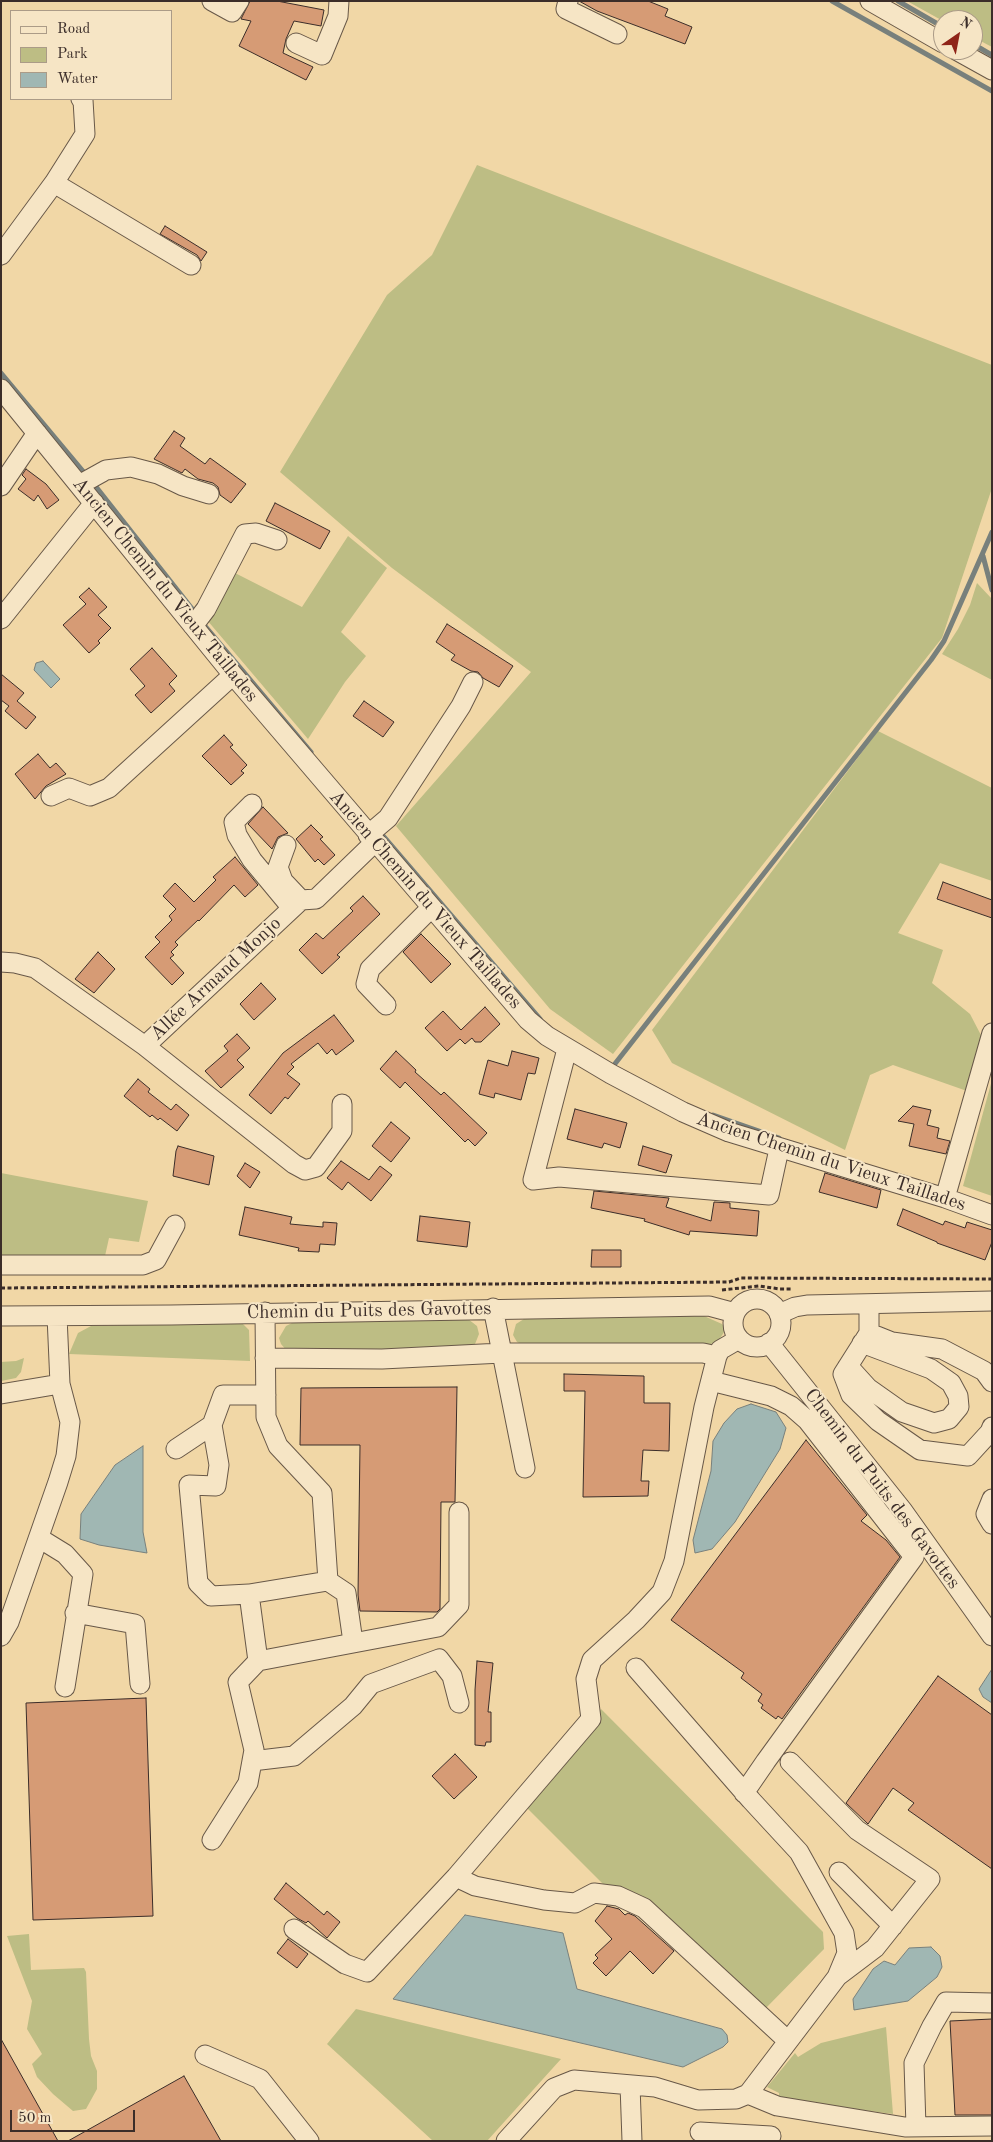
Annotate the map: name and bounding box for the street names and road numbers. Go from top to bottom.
street label: Ancien Chemin du Vieux Taillades [67,473,263,707]
street label: Ancien Chemin du Vieux Taillades [324,786,526,1014]
street label: Allée Armand Monjo [146,912,286,1046]
street label: Ancien Chemin du Vieux Taillades [693,1108,969,1216]
street label: Chemin du Puits des Gavottes [246,1297,492,1325]
street label: Chemin du Puits des Gavottes [799,1384,965,1594]

